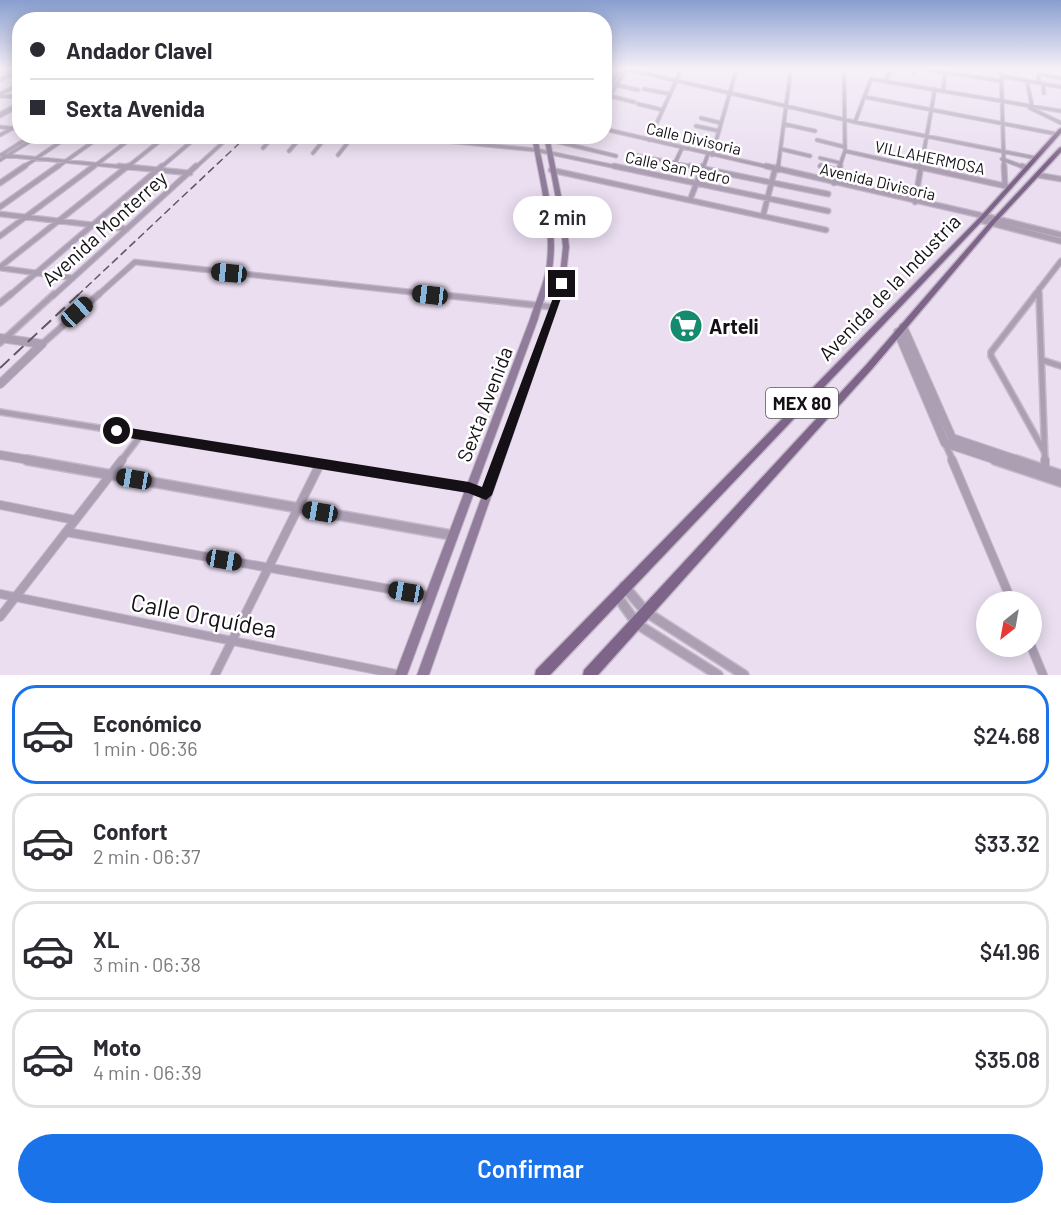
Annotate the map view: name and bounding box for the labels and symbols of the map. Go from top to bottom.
street label: Calle Divisoria [645,118,743,158]
street label: VILLAHERMOSA [873,136,987,178]
street label: Calle San Pedro [624,147,732,187]
street label: Avenida Divisoria [818,158,938,204]
street label: Avenida Monterrey [36,166,172,290]
callout: 2 min [512,197,612,239]
street label: Avenida de la Industria [813,209,965,365]
car [210,262,248,284]
route end [548,270,575,297]
car [411,284,449,306]
car [58,293,96,331]
supermarket icon: Arteli [668,308,704,344]
place label: Arteli [709,314,759,338]
street label: Sexta Avenida [451,343,517,465]
road number: MEX 80 [766,388,838,418]
route start [103,417,130,444]
car [115,467,153,491]
car [301,500,339,524]
car [205,548,243,572]
car [387,580,425,604]
street label: Calle Orquídea [129,587,279,643]
north arrow [976,591,1042,657]

